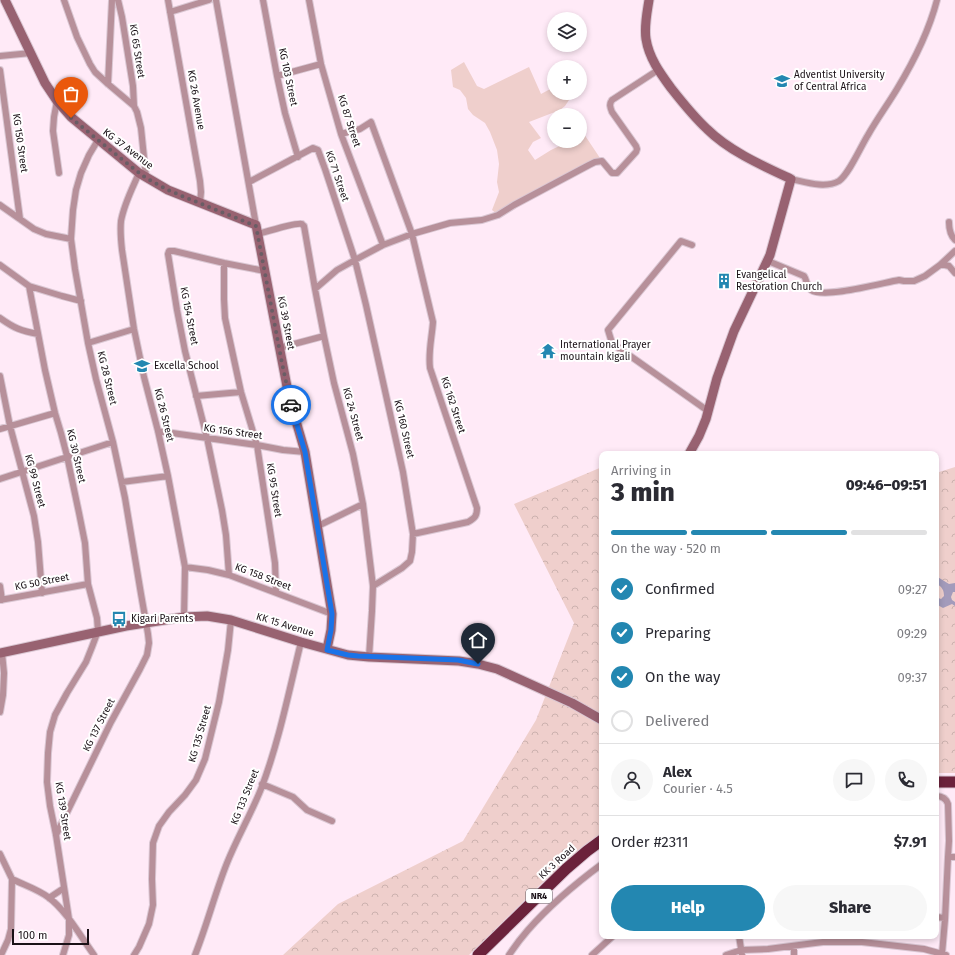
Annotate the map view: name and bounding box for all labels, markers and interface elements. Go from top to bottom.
map controls [547,12,587,148]
button: layers [547,12,587,52]
street label: KG 65 Street [127,23,147,79]
street label: KG 103 Street [276,47,300,108]
button: + [547,60,587,100]
street label: KG 26 Avenue [185,69,207,131]
place label: Adventist University of Central Africa [794,69,885,93]
school or university icon: Adventist University of Central Africa [773,72,791,90]
pin [54,77,88,118]
icon: bag [60,83,82,105]
street label: KG 87 Street [335,93,363,149]
button: − [547,108,587,148]
street label: KG 150 Street [10,113,30,174]
street label: KG 37 Avenue [100,126,156,172]
street label: KG 71 Street [323,149,351,203]
place label: Evangelical Restoration Church [736,269,822,293]
building icon: Evangelical Restoration Church [715,272,733,290]
street label: KG 154 Street [177,286,201,347]
street label: KG 39 Street [275,295,297,351]
place label: International Prayer mountain kigali [560,339,651,363]
temple icon: International Prayer mountain kigali [539,342,557,360]
street label: KG 28 Street [95,350,120,406]
school or university icon: Excella School [133,357,151,375]
place label: Excella School [154,360,219,372]
street label: KG 162 Street [438,375,468,435]
courier [271,385,311,425]
street label: KG 24 Street [340,386,366,442]
street label: KG 26 Street [152,387,177,443]
icon: car [280,394,302,416]
street label: KG 160 Street [391,399,417,460]
street label: KG 156 Street [203,422,264,442]
street label: KG 30 Street [64,428,88,485]
street label: KG 99 Street [22,453,48,509]
street label: KG 95 Street [264,462,284,518]
text: Arriving in [611,463,671,478]
text: 09:46–09:51 [846,476,927,494]
text: 3 min [611,477,675,508]
text: On the way · 520 m [611,541,721,556]
street label: KG 158 Street [233,561,293,593]
street label: KG 50 Street [14,571,71,593]
icon: check [611,578,633,600]
text: Confirmed [645,580,715,598]
text: 09:27 [898,582,927,597]
bus stop icon: Kigari Parents [110,610,128,628]
street label: KK 15 Avenue [255,611,315,639]
place label: Kigari Parents [131,613,194,625]
icon: check [611,622,633,644]
pin [461,623,495,664]
text: Preparing [645,624,710,642]
text: 09:29 [897,626,927,641]
icon: home [467,629,489,651]
icon: check [611,666,633,688]
text: On the way [645,668,720,686]
text: 09:37 [898,670,927,685]
street label: KG 137 Street [80,696,118,754]
street label: KG 135 Street [186,704,214,764]
text: Delivered [645,712,709,730]
button: person [611,759,653,801]
button: chat [833,759,875,801]
button: phone [885,759,927,801]
text: Alex [663,763,692,781]
street label: KG 133 Street [228,767,262,827]
street label: KG 139 Street [52,781,74,841]
text: Courier · 4.5 [663,781,733,796]
text: Order #2311 [611,833,689,851]
text: $7.91 [894,833,927,851]
street label: KK 3 Road [536,842,578,882]
button: Help [611,885,765,931]
button: Share [773,885,927,931]
road number: NR4 [526,889,552,903]
scale bar [12,927,89,946]
text: 100 m [18,929,47,942]

